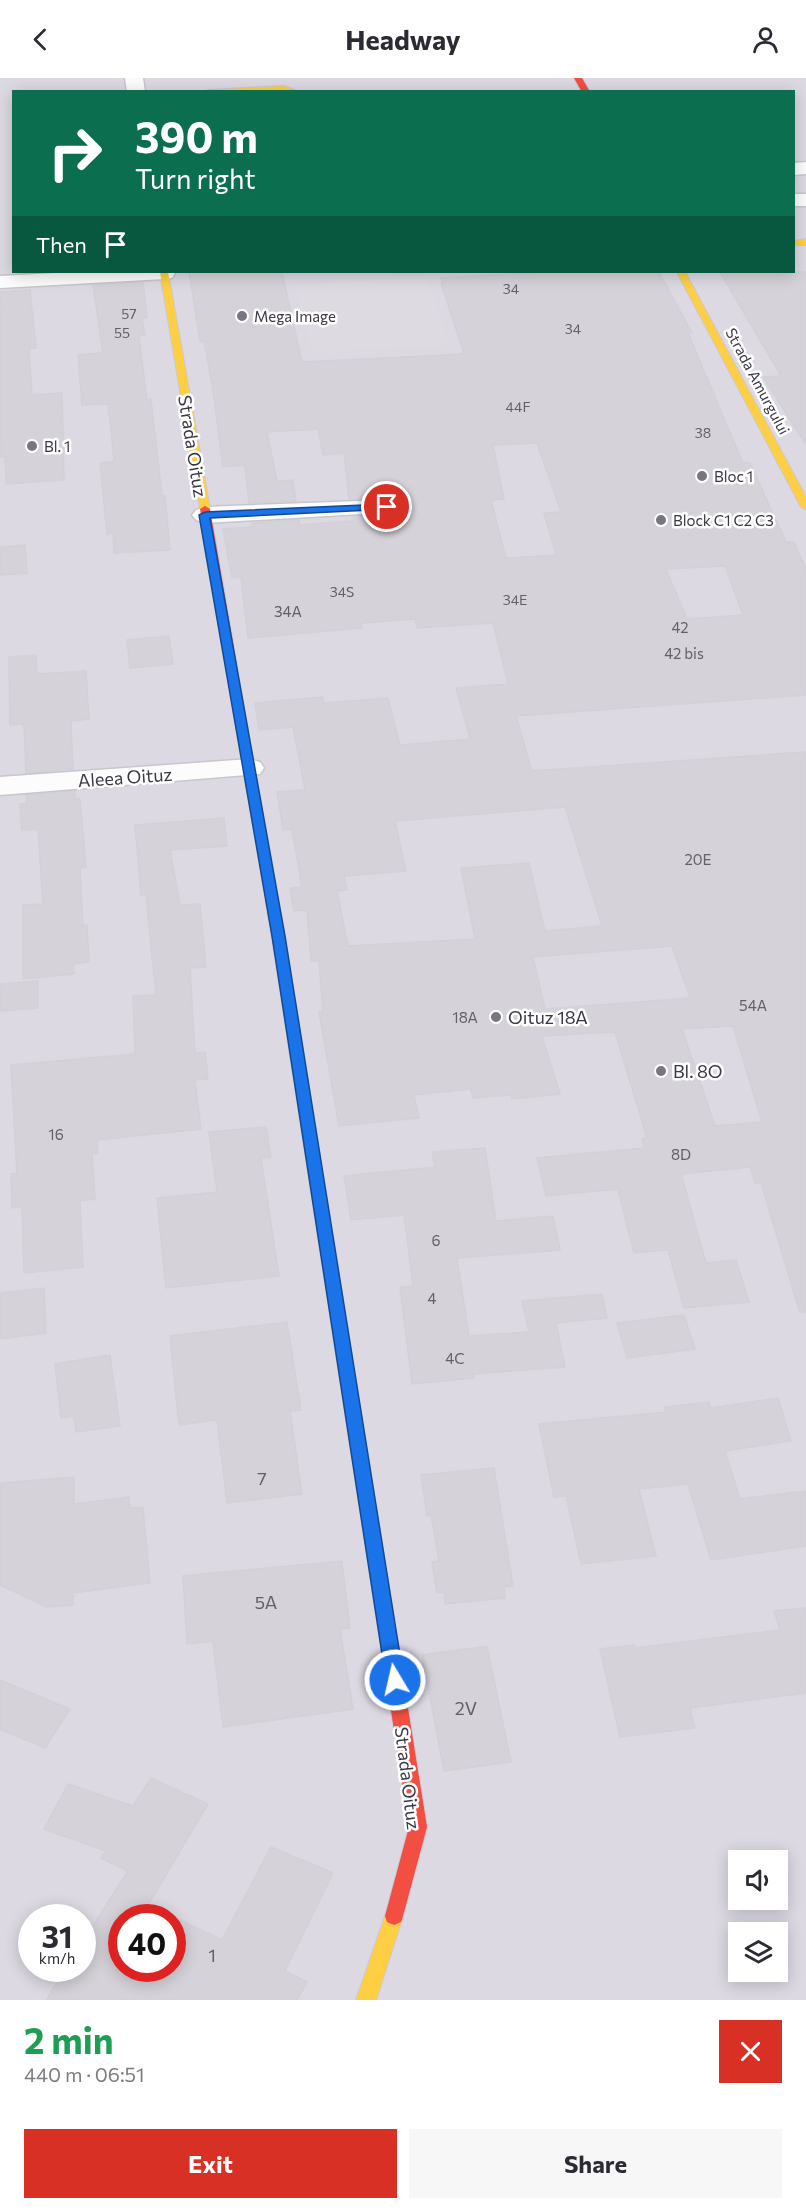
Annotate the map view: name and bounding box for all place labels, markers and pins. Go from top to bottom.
place label: Mega Image [254,307,336,325]
marker: Mega Image [235,309,249,323]
place label: Bl. 1 [44,437,70,455]
marker: Bl. 1 [25,439,39,453]
place label: Bloc 1 [714,467,753,485]
marker: Bloc 1 [695,469,709,483]
pin [361,481,412,532]
place label: Block C1 C2 C3 [673,511,774,529]
marker: Block C1 C2 C3 [654,513,668,527]
place label: Oituz 18A [508,1006,588,1028]
marker: Oituz 18A [489,1010,503,1024]
place label: Bl. 8O [673,1060,723,1082]
marker: Bl. 8O [654,1064,668,1078]

